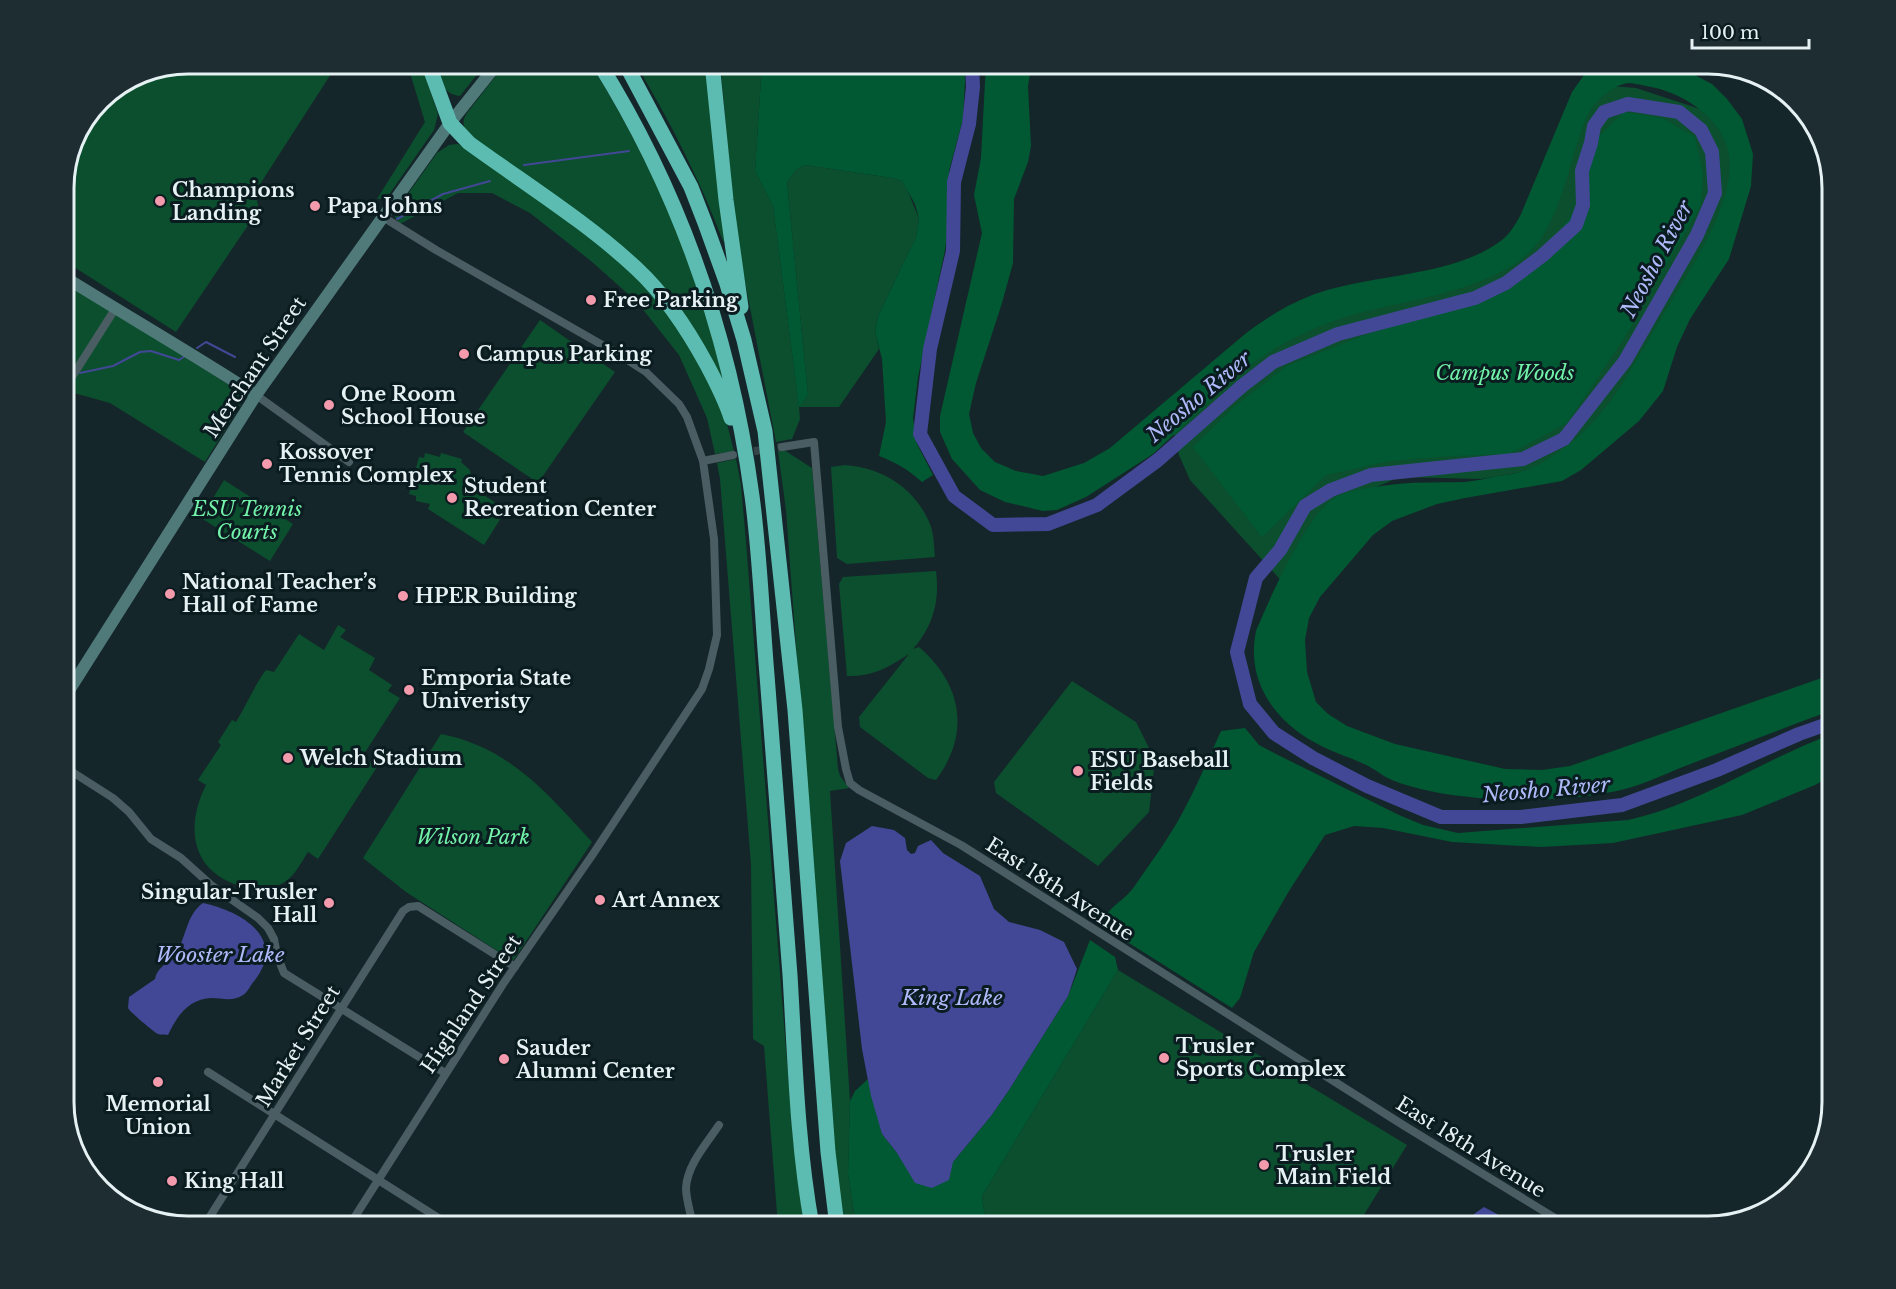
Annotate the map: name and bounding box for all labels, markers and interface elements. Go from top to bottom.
scale bar [1692,12,1809,50]
text: 100 m [1701,22,1759,44]
place label: Champions Landing [172,178,295,225]
marker: Champions Landing [153,194,167,208]
place label: Papa Johns [327,194,442,218]
water label: Neosho River [1615,195,1699,323]
marker: Papa Johns [308,199,322,213]
place label: Free Parking [603,288,739,312]
street label: Merchant Street [199,292,311,442]
marker: Free Parking [584,293,598,307]
place label: Campus Parking [476,342,652,366]
water label: Neosho River [1141,345,1258,449]
marker: Campus Parking [457,347,471,361]
park label: Campus Woods [1436,361,1575,385]
place label: One Room School House [341,382,485,429]
marker: One Room School House [322,398,336,412]
place label: Kossover Tennis Complex [279,440,454,487]
marker: Kossover Tennis Complex [260,457,274,471]
place label: Student Recreation Center [464,474,656,521]
marker: Student Recreation Center [445,491,459,505]
park label: ESU Tennis Courts [191,497,302,544]
place label: National Teacher’s Hall of Fame [182,570,377,617]
place label: HPER Building [415,584,577,608]
marker: National Teacher’s Hall of Fame [163,587,177,601]
marker: HPER Building [396,589,410,603]
place label: Emporia State Univeristy [421,666,571,713]
marker: Emporia State Univeristy [402,683,416,697]
place label: Welch Stadium [299,746,462,770]
place label: ESU Baseball Fields [1090,748,1229,795]
marker: Welch Stadium [281,751,295,765]
marker: ESU Baseball Fields [1071,764,1085,778]
water label: Neosho River [1480,771,1612,809]
park label: Wilson Park [416,825,530,849]
street label: East 18th Avenue [982,832,1138,946]
place label: Singular-Trusler Hall [141,880,317,927]
place label: Art Annex [611,888,720,912]
marker: Art Annex [593,893,607,907]
marker: Singular-Trusler Hall [322,896,336,910]
street label: Highland Street [416,930,526,1078]
water label: Wooster Lake [156,942,285,968]
street label: Market Street [251,980,345,1111]
water label: King Lake [900,985,1003,1011]
place label: Trusler Sports Complex [1176,1034,1346,1081]
place label: Sauder Alumni Center [515,1036,675,1083]
marker: Trusler Sports Complex [1157,1051,1171,1065]
marker: Sauder Alumni Center [497,1052,511,1066]
marker: Memorial Union [151,1075,165,1089]
street label: East 18th Avenue [1392,1091,1550,1203]
place label: Memorial Union [105,1092,211,1139]
place label: Trusler Main Field [1276,1142,1391,1189]
marker: Trusler Main Field [1257,1158,1271,1172]
place label: King Hall [184,1169,284,1193]
marker: King Hall [165,1174,179,1188]

